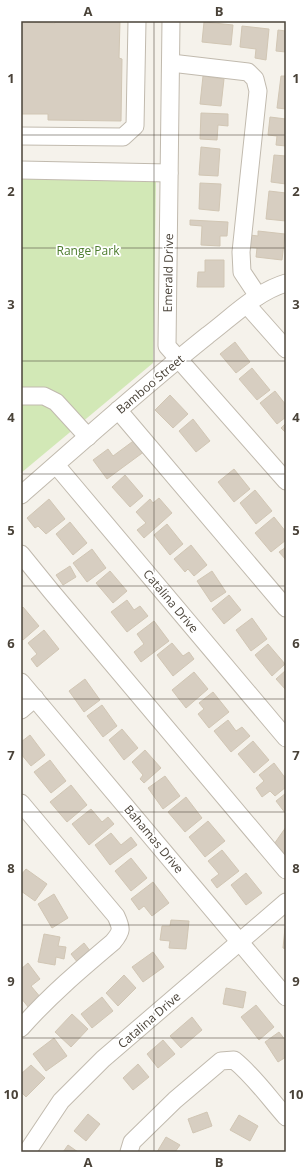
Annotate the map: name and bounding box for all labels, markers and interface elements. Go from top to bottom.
text: A [84,2,93,20]
text: B [215,2,224,20]
text: 1 [7,69,15,87]
text: 1 [292,69,300,87]
text: 2 [7,182,15,200]
text: 2 [292,182,300,200]
street label: Emerald Drive [159,233,177,313]
park label: Range Park [57,242,120,259]
text: 3 [7,295,15,313]
text: 3 [292,295,300,313]
street label: Bamboo Street [112,351,188,417]
text: 4 [7,408,15,426]
text: 4 [292,408,300,426]
text: 5 [7,521,15,539]
text: 5 [292,521,300,539]
street label: Catalina Drive [140,566,203,636]
text: 6 [7,634,15,652]
text: 6 [292,634,300,652]
text: 7 [7,746,15,764]
text: 7 [292,746,300,764]
street label: Bahamas Drive [120,801,188,877]
text: 8 [7,859,15,877]
text: 8 [292,859,300,877]
text: 9 [7,972,15,990]
text: 9 [292,972,300,990]
street label: Catalina Drive [114,988,184,1052]
text: 10 [4,1085,18,1103]
text: 10 [289,1085,303,1103]
text: A [84,1153,93,1171]
text: B [215,1153,224,1171]

